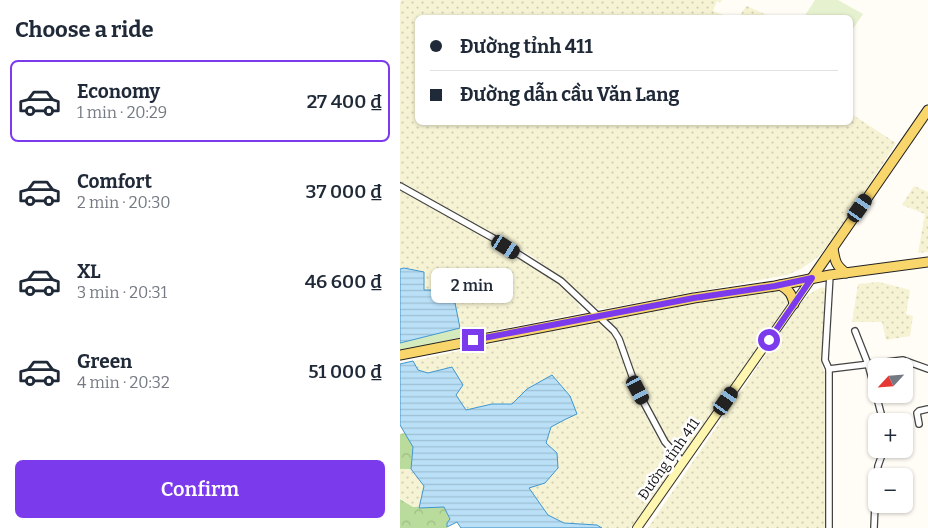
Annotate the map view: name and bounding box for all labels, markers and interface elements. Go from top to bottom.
text: Choose a ride [15,16,154,43]
text: Đường tỉnh 411 [460,35,593,58]
icon: car [17,79,62,124]
text: Economy [77,80,160,103]
text: Đường dẫn cầu Văn Lang [460,83,680,106]
text: 27 400 ₫ [307,90,383,113]
text: 1 min · 20:29 [77,103,167,122]
icon: car [17,169,62,214]
text: Comfort [77,170,152,193]
text: 37 000 ₫ [306,180,383,203]
car [845,191,874,225]
text: 2 min · 20:30 [77,193,171,212]
car [489,233,522,261]
icon: car [17,259,62,304]
text: XL [77,260,101,283]
callout: 2 min [432,268,514,302]
text: 46 600 ₫ [305,270,383,293]
text: 2 min [451,276,493,295]
text: 3 min · 20:31 [77,283,167,302]
route end [462,329,484,351]
route start [758,329,780,351]
icon: car [17,349,62,394]
text: Green [77,350,132,373]
north arrow [868,358,912,402]
map controls [868,358,913,513]
text: 51 000 ₫ [308,360,383,383]
text: 4 min · 20:32 [77,373,170,392]
car [624,373,651,407]
car [711,384,740,418]
button: + [868,413,913,458]
street label: Đường tỉnh 411 [635,415,704,503]
button: Confirm [15,460,385,518]
button: − [868,468,913,513]

